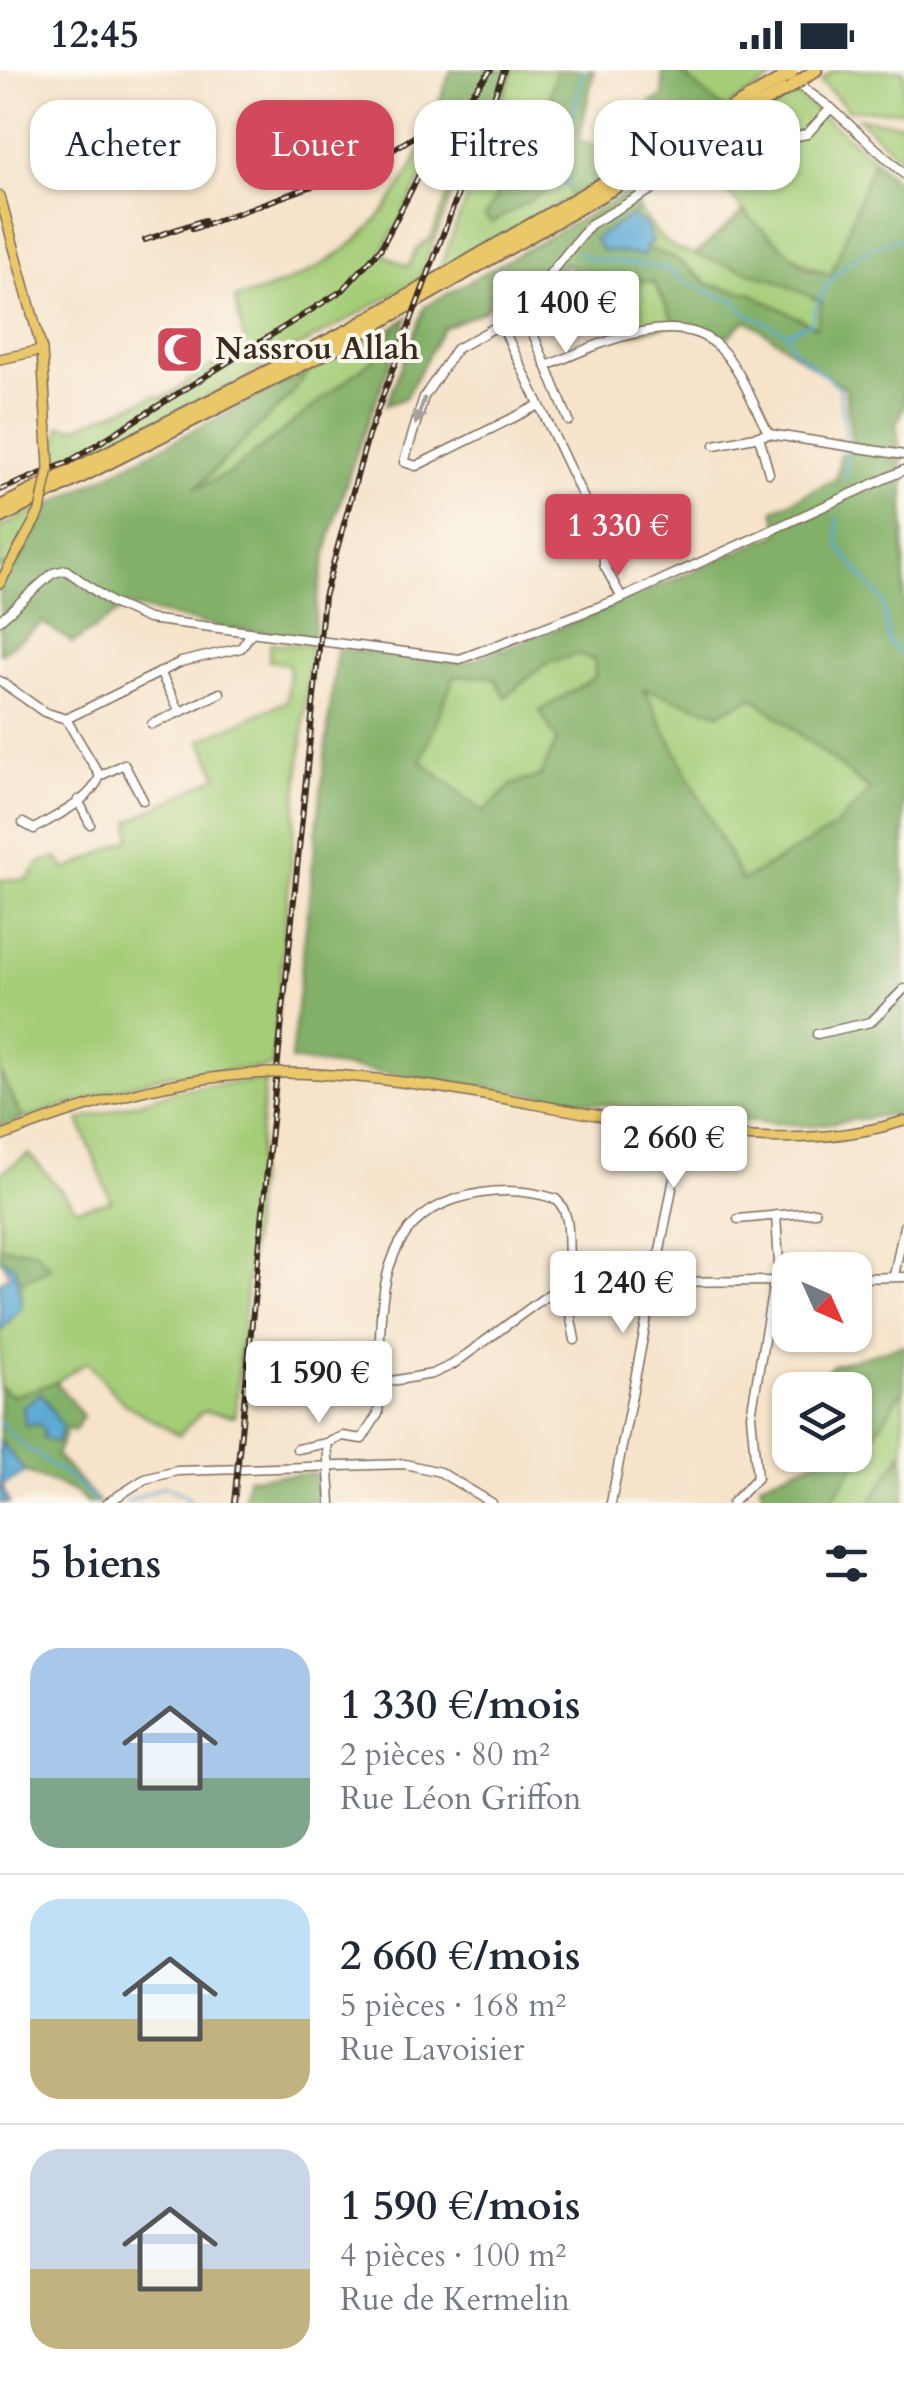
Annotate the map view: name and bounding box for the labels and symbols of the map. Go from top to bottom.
pin: 1 400 € [474,271,658,356]
mosque icon: Nassrou Allah [154,323,206,375]
place label: Nassrou Allah [215,327,420,371]
one-way arrow [412,396,427,426]
pin: 1 330 € [526,494,710,579]
pin: 2 660 € [582,1106,766,1191]
pin: 1 240 € [531,1251,715,1336]
north arrow [772,1252,872,1352]
pin: 1 590 € [227,1341,411,1426]

